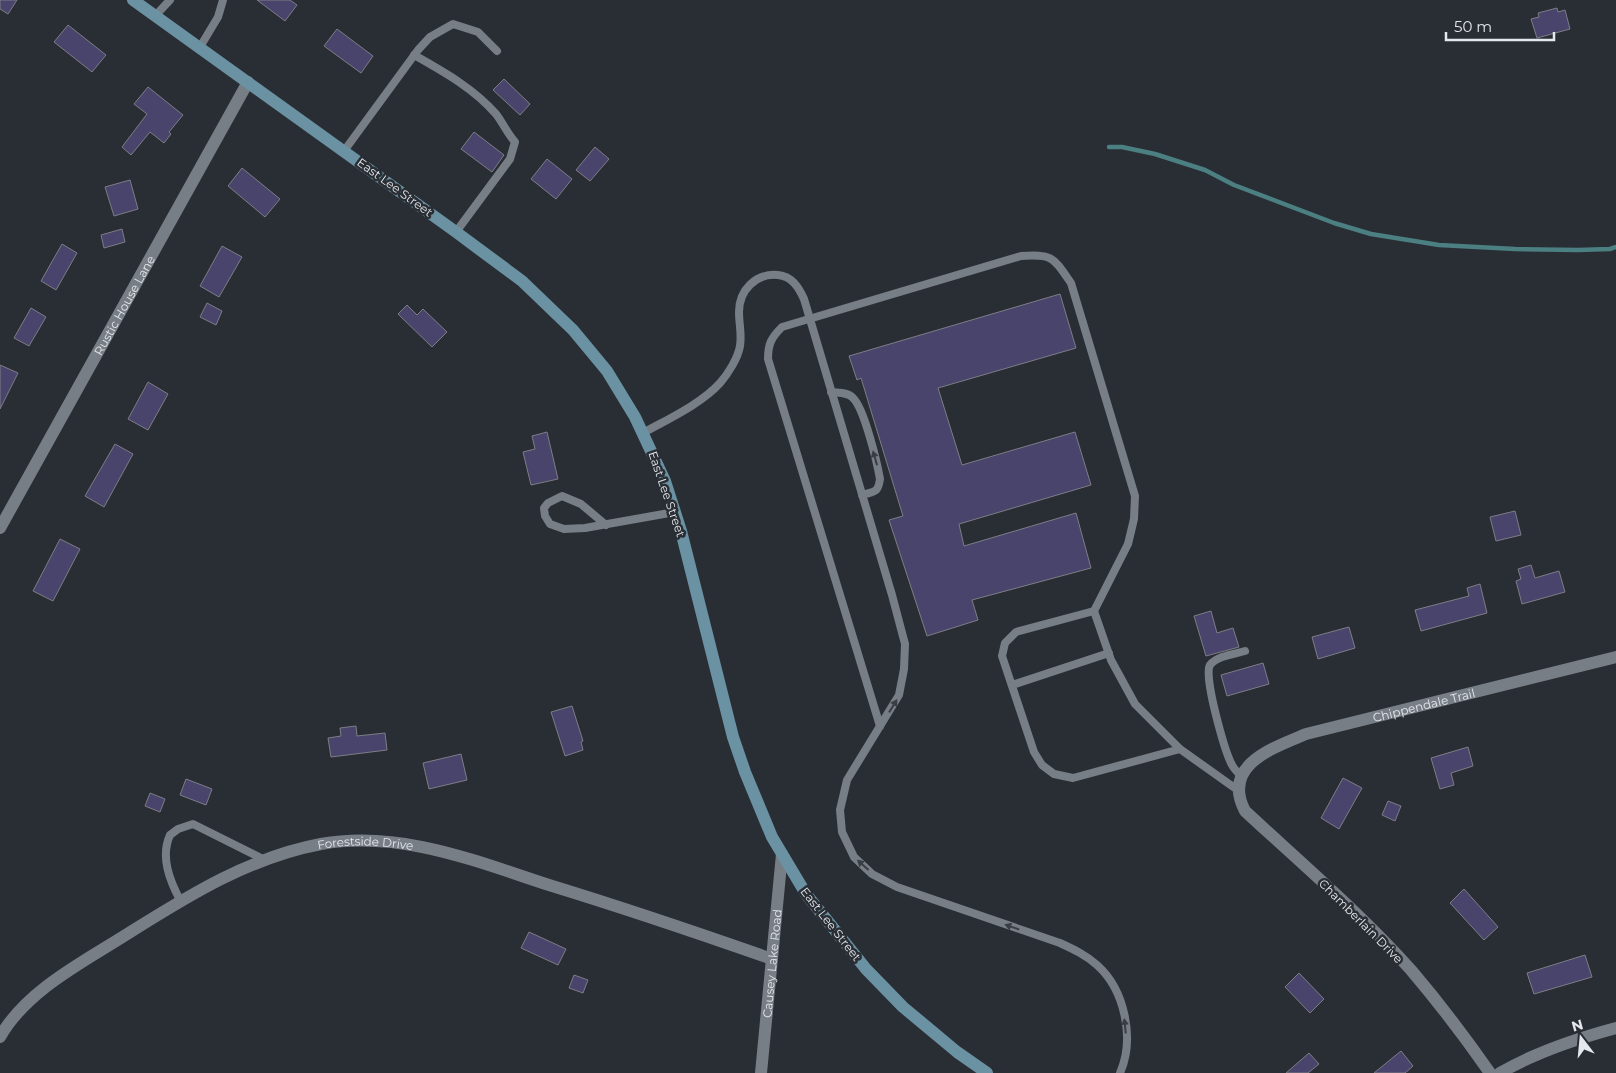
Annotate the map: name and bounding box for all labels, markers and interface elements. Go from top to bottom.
scale bar [1446,10,1554,42]
text: 50 m [1454,17,1492,36]
street label: East Lee Street [354,155,436,220]
street label: Rustic House Lane [90,253,158,358]
street label: East Lee Street [645,449,689,539]
one-way arrow [871,451,879,466]
street label: Chippendale Trail [1371,685,1476,725]
one-way arrow [888,699,897,712]
street label: Forestside Drive [316,833,415,853]
one-way arrow [857,859,869,871]
street label: Chamberlain Drive [1316,876,1406,966]
street label: East Lee Street [797,884,865,964]
street label: Causey Lake Road [759,908,784,1019]
one-way arrow [1004,922,1019,930]
north arrow [1556,1013,1606,1063]
text: N [1569,1015,1585,1036]
one-way arrow [1121,1017,1129,1033]

